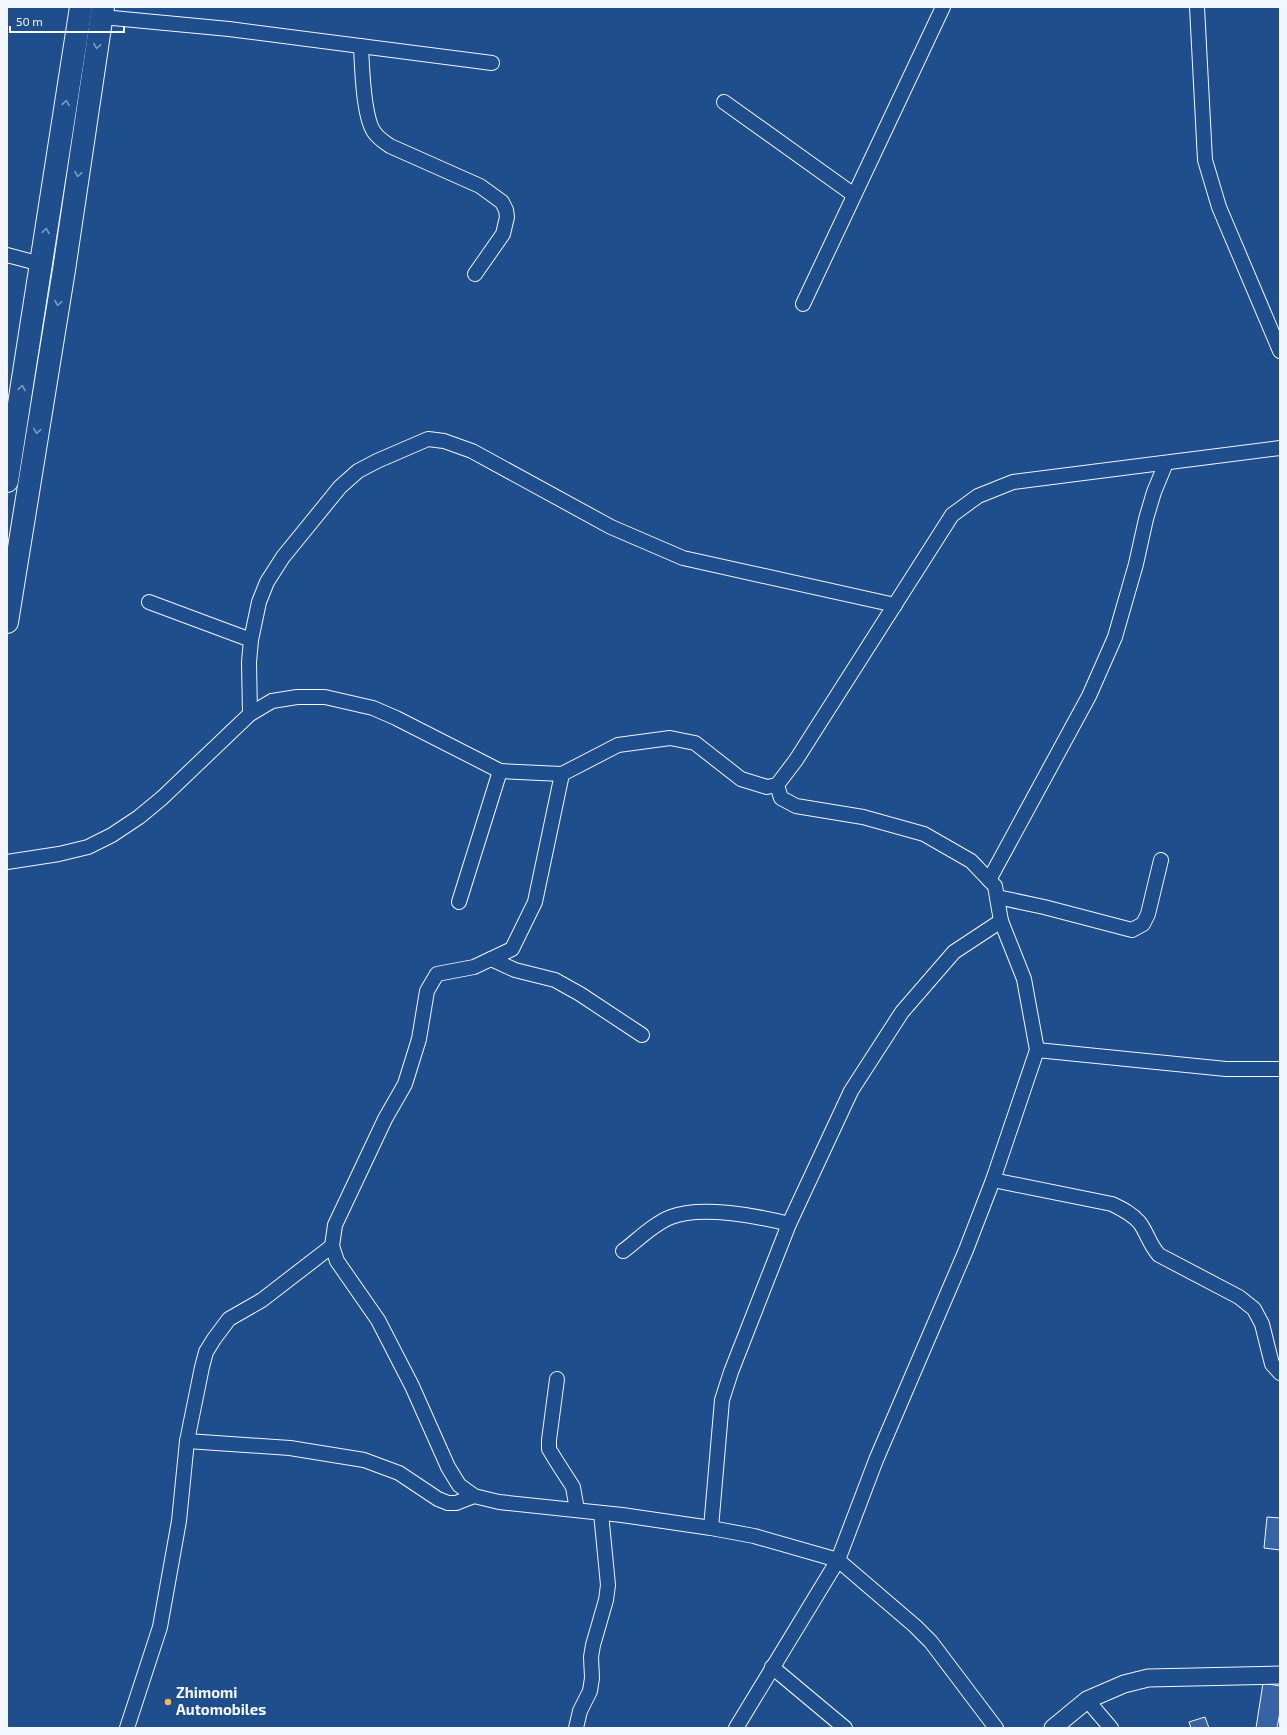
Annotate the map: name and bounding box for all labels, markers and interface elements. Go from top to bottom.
scale bar [10,8,124,34]
text: 50 m [16,14,43,28]
one-way arrow [94,43,102,49]
one-way arrow [61,100,70,106]
one-way arrow [74,171,83,177]
one-way arrow [41,228,50,235]
one-way arrow [54,300,63,306]
one-way arrow [17,385,26,391]
one-way arrow [33,428,42,434]
place label: Zhimomi Automobiles [176,1683,266,1718]
marker: Zhimomi Automobiles [163,1697,173,1707]

